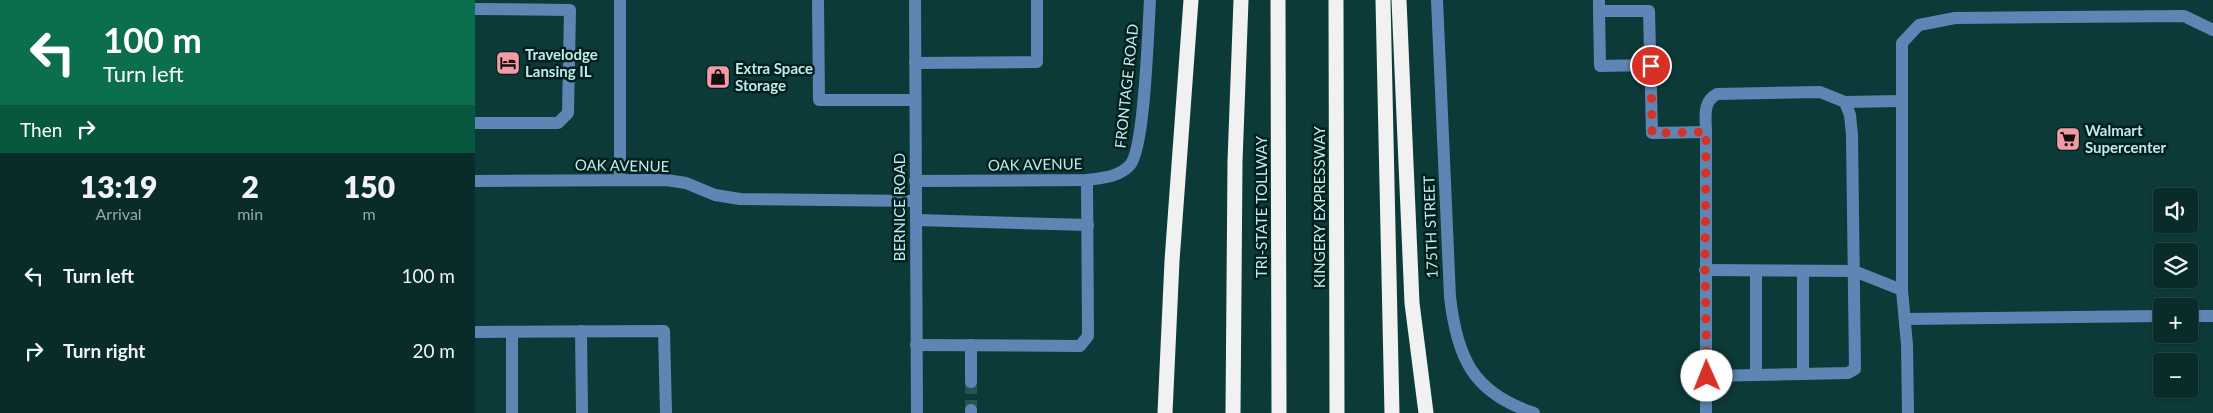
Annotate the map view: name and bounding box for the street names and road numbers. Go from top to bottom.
street label: FRONTAGE ROAD [1111,23,1141,149]
street label: KINGERY EXPRESSWAY [1310,125,1328,288]
street label: TRI-STATE TOLLWAY [1252,135,1270,278]
street label: BERNICE ROAD [890,153,908,261]
street label: OAK AVENUE [988,154,1082,174]
street label: OAK AVENUE [575,155,669,175]
street label: 175TH STREET [1419,175,1441,279]

